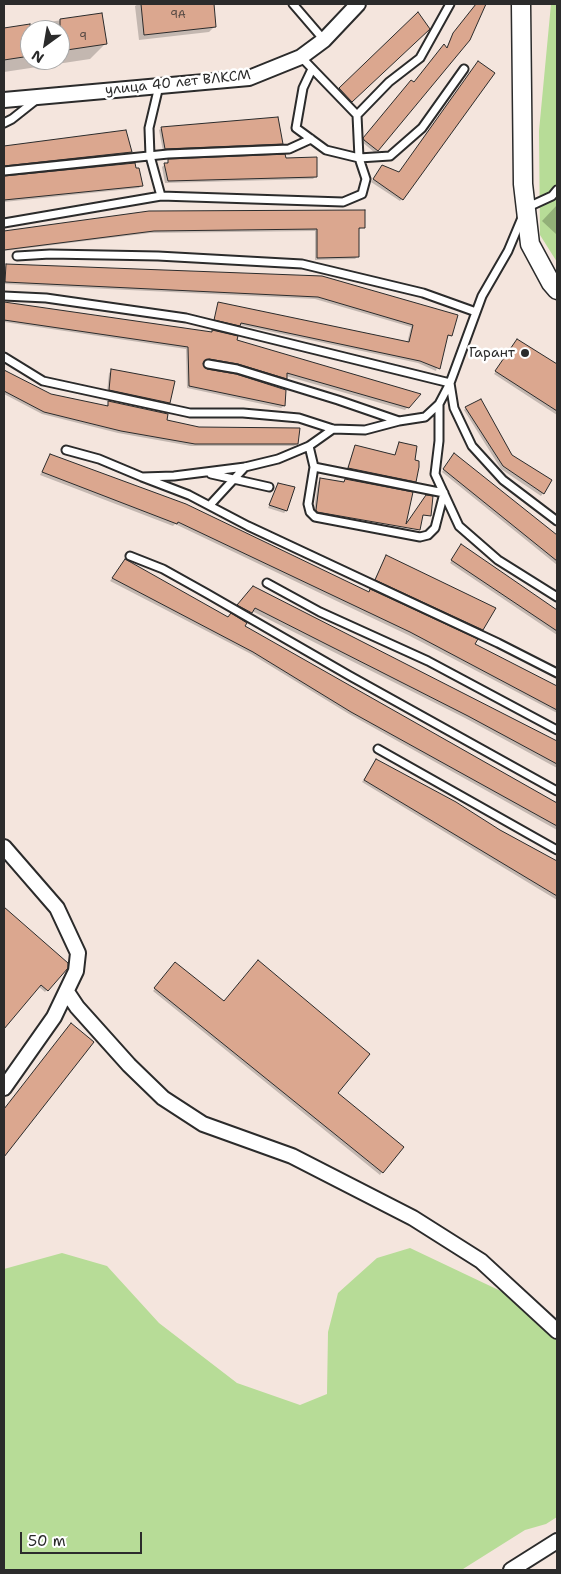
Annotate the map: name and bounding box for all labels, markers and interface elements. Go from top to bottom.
house number: 9А [170,8,186,22]
north arrow [20,20,70,70]
house number: 9 [79,30,87,44]
text: N [28,46,47,67]
street label: улица 40 лет ВЛКСМ [104,67,252,99]
place label: Гарант [469,345,515,361]
marker: Гарант [519,347,531,359]
scale bar [22,1522,145,1554]
text: 50 m [28,1531,66,1551]

